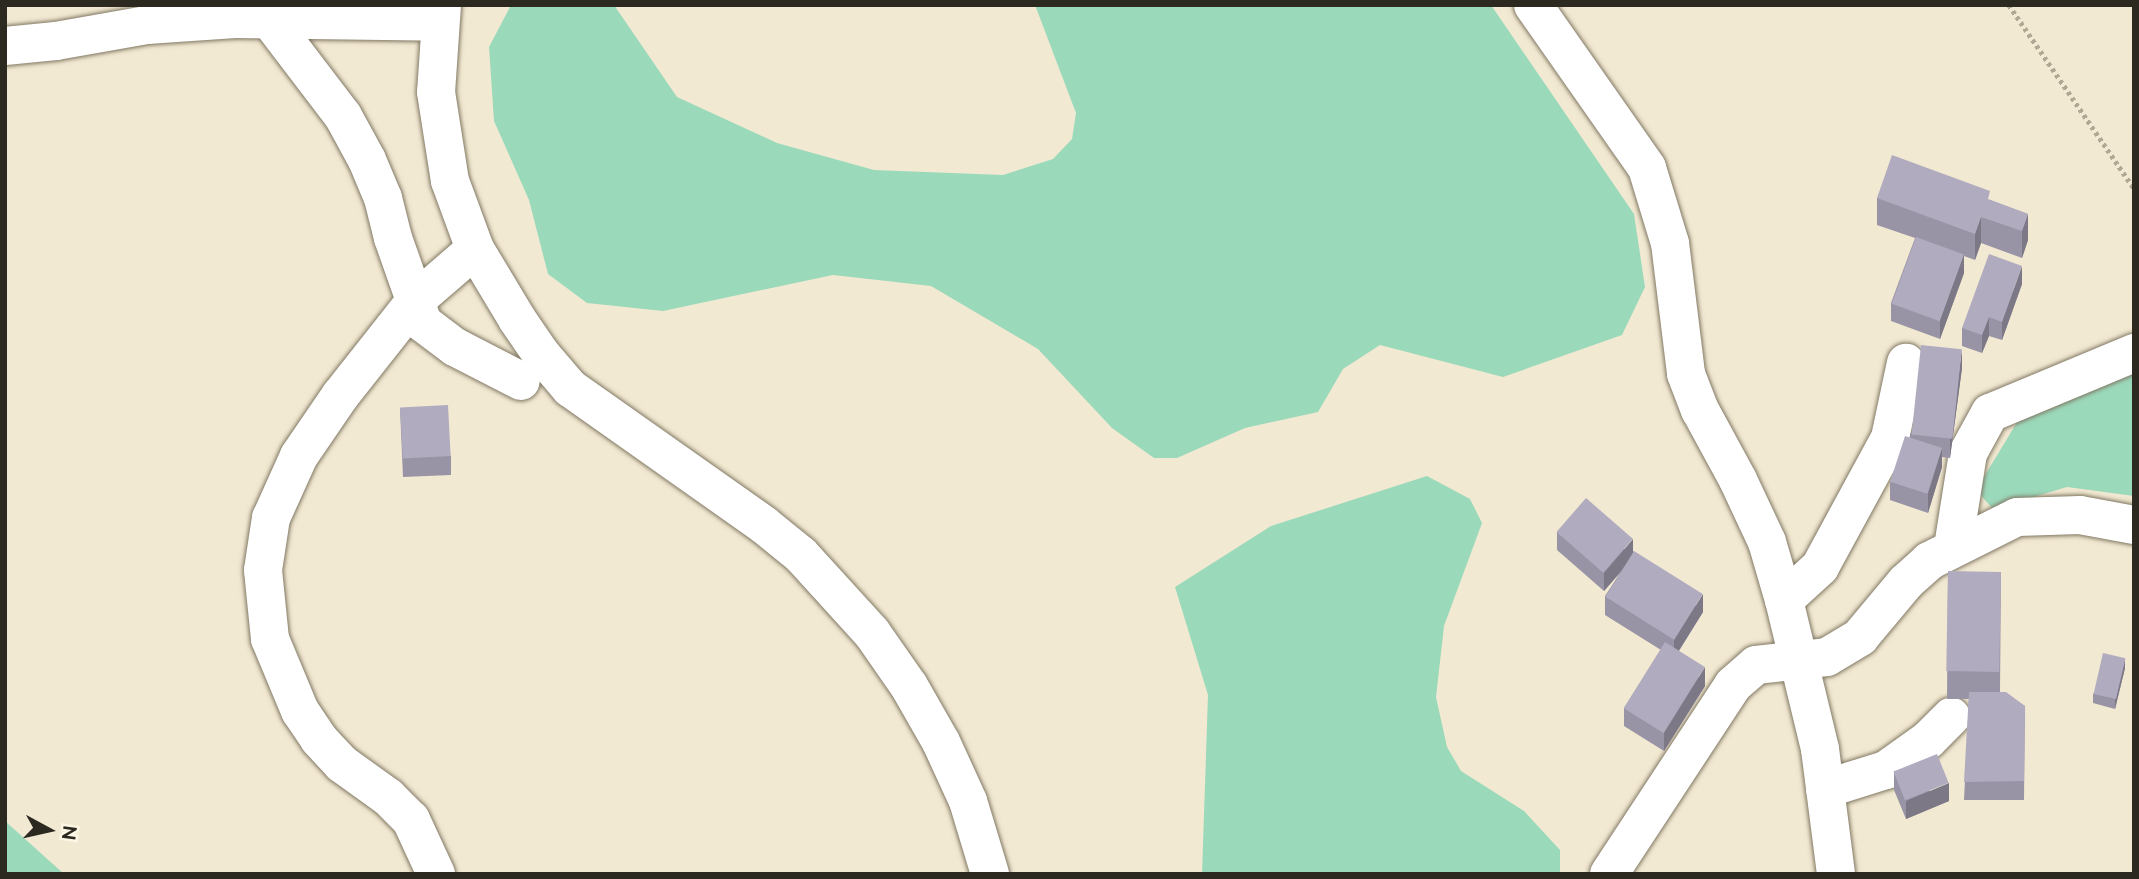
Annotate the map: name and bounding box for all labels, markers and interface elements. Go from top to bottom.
north arrow [14,795,84,865]
text: N [58,824,82,842]

